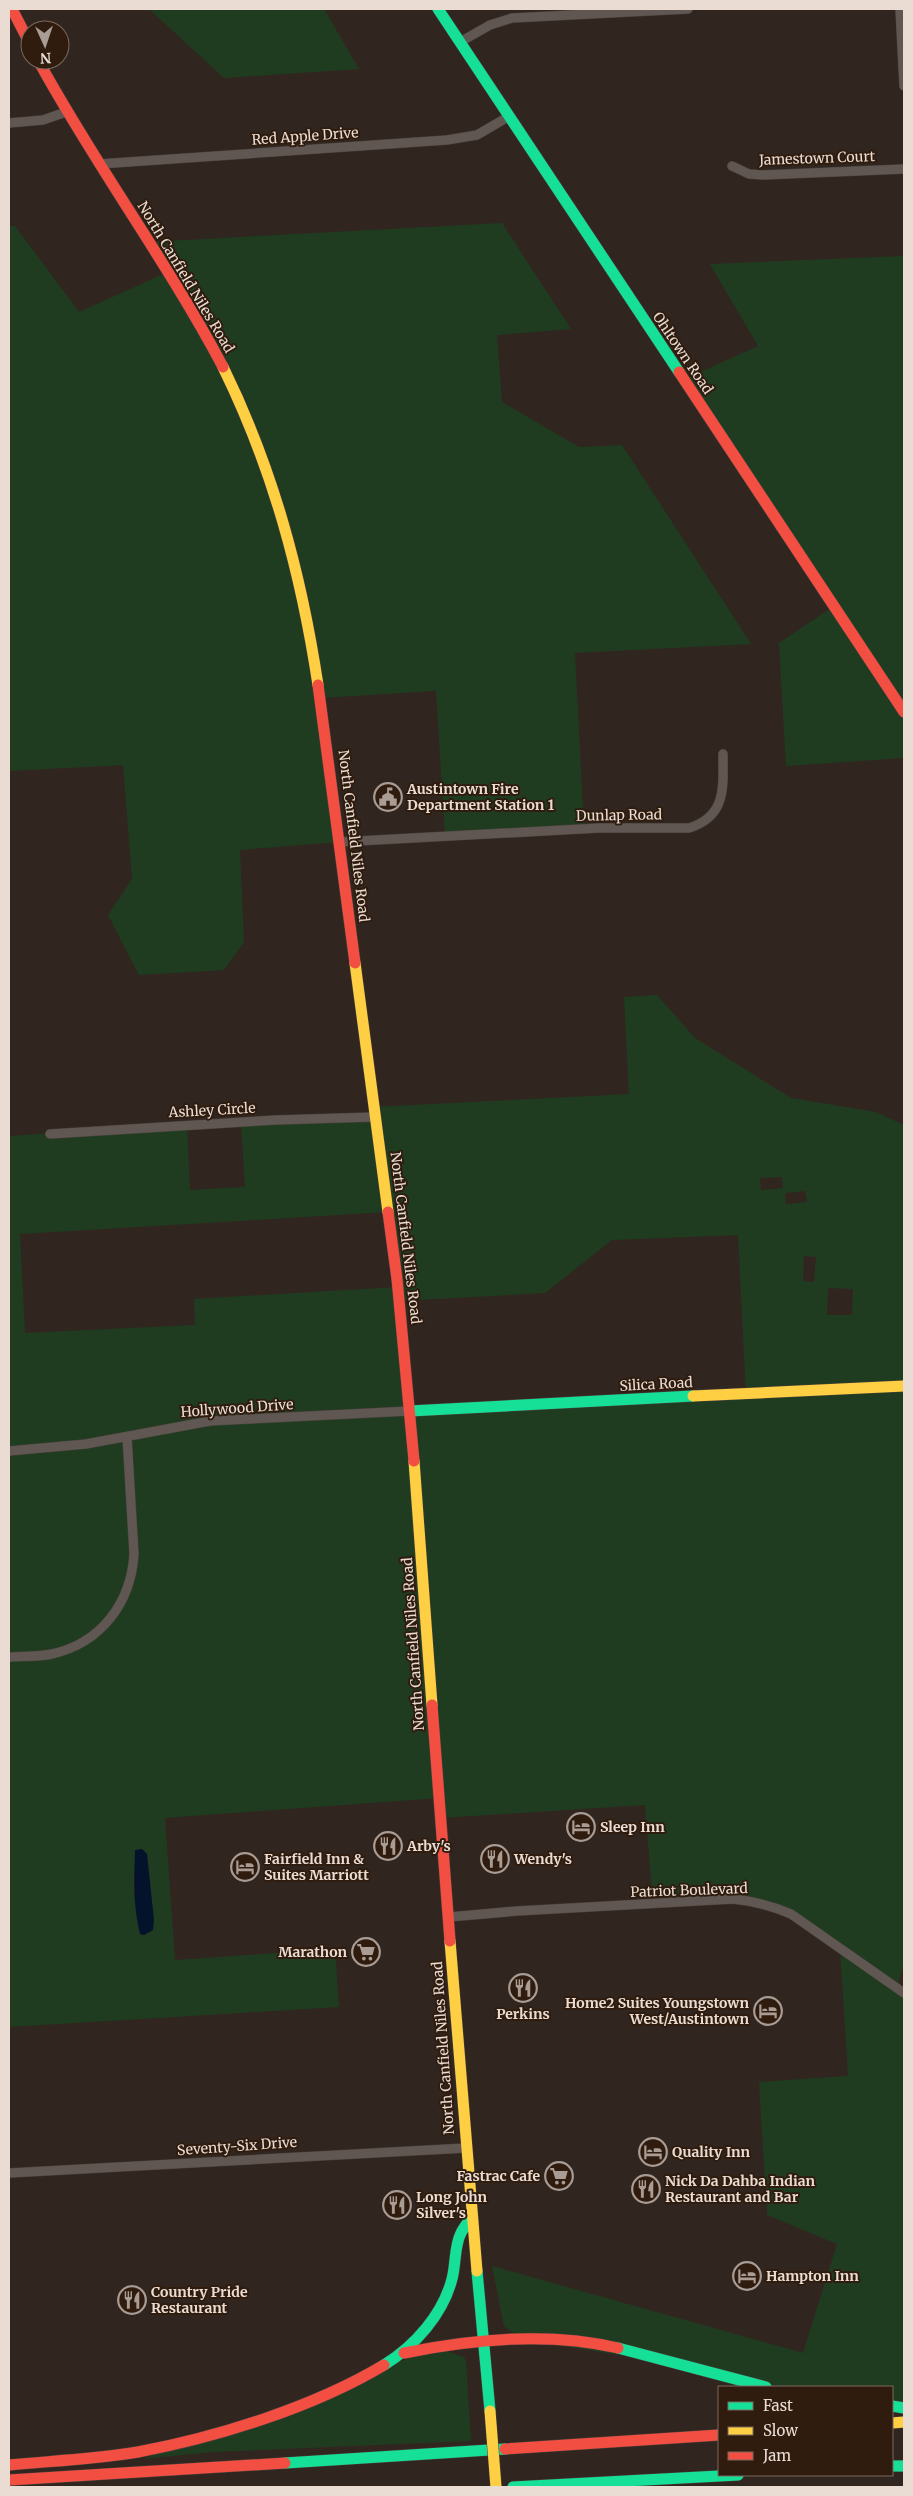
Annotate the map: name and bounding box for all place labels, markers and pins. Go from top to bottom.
place label: Austintown Fire Department Station 1 [406,780,555,814]
public building icon: Austintown Fire Department Station 1 [373,782,403,812]
hotel icon: Sleep Inn [566,1812,596,1842]
place label: Sleep Inn [600,1818,665,1836]
restaurant icon: Arby's [373,1831,403,1861]
place label: Arby's [406,1837,451,1855]
restaurant icon: Wendy's [480,1844,510,1874]
place label: Fairfield Inn & Suites Marriott [264,1850,369,1884]
place label: Wendy's [513,1850,572,1868]
hotel icon: Fairfield Inn & Suites Marriott [230,1852,260,1882]
supermarket icon: Marathon [351,1937,381,1967]
place label: Marathon [278,1943,347,1961]
restaurant icon: Perkins [508,1973,538,2003]
place label: Home2 Suites Youngstown West/Austintown [565,1994,749,2028]
hotel icon: Home2 Suites Youngstown West/Austintown [753,1996,783,2026]
place label: Perkins [496,2005,550,2023]
hotel icon: Quality Inn [638,2137,668,2167]
place label: Quality Inn [672,2143,751,2161]
supermarket icon: Fastrac Cafe [544,2161,574,2191]
place label: Fastrac Cafe [456,2167,540,2185]
place label: Nick Da Dahba Indian Restaurant and Bar [665,2172,815,2206]
restaurant icon: Nick Da Dahba Indian Restaurant and Bar [631,2174,661,2204]
place label: Long John Silver's [416,2188,488,2222]
restaurant icon: Long John Silver's [382,2190,412,2220]
hotel icon: Hampton Inn [732,2261,762,2291]
place label: Hampton Inn [766,2267,859,2285]
place label: Country Pride Restaurant [151,2283,248,2317]
restaurant icon: Country Pride Restaurant [117,2285,147,2315]

